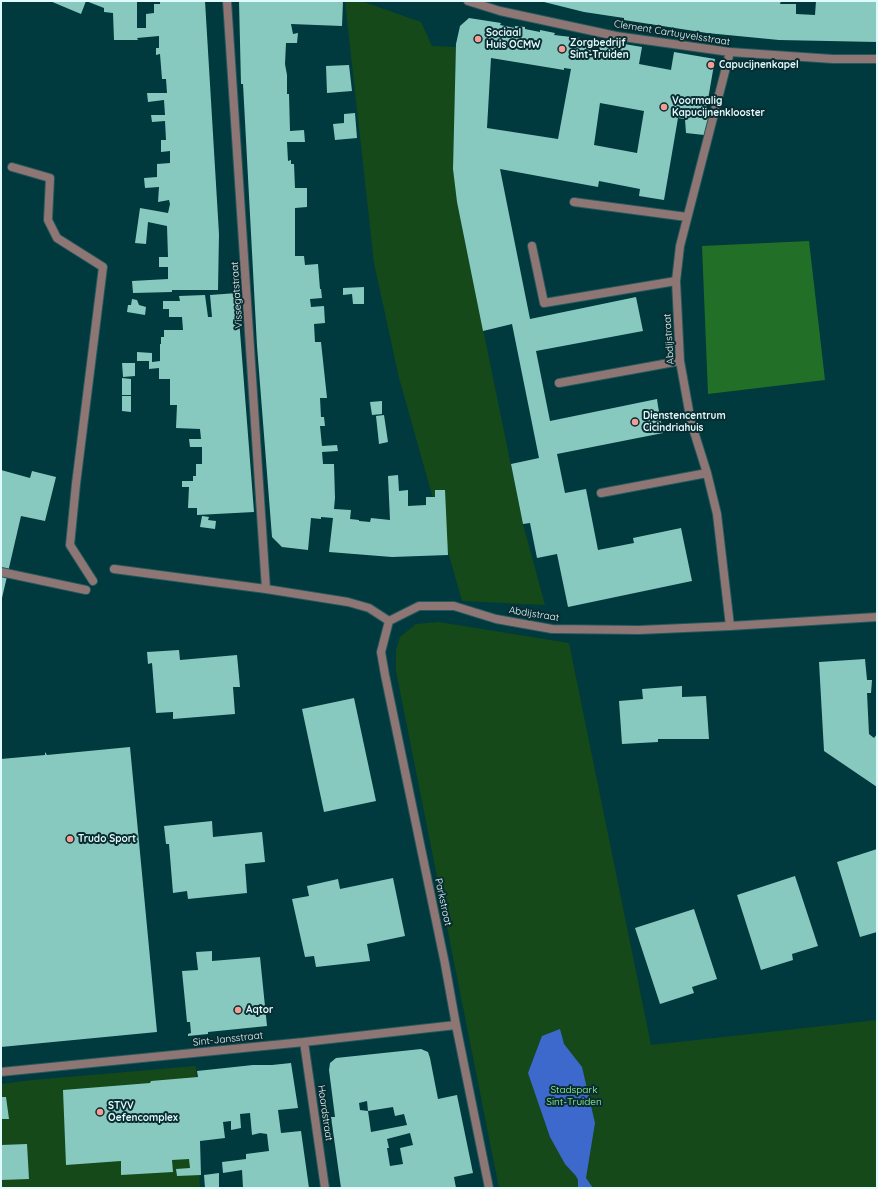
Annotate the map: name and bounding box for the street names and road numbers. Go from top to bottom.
street label: Clement Cartuyvelsstraat [613,18,731,48]
street label: Vissegatstraat [229,261,245,329]
street label: Abdijstraat [661,313,677,365]
street label: Abdijstraat [508,604,560,624]
street label: Parkstraat [432,877,454,927]
street label: Sint-Jansstraat [192,1029,264,1049]
street label: Haardstraat [315,1084,335,1142]

